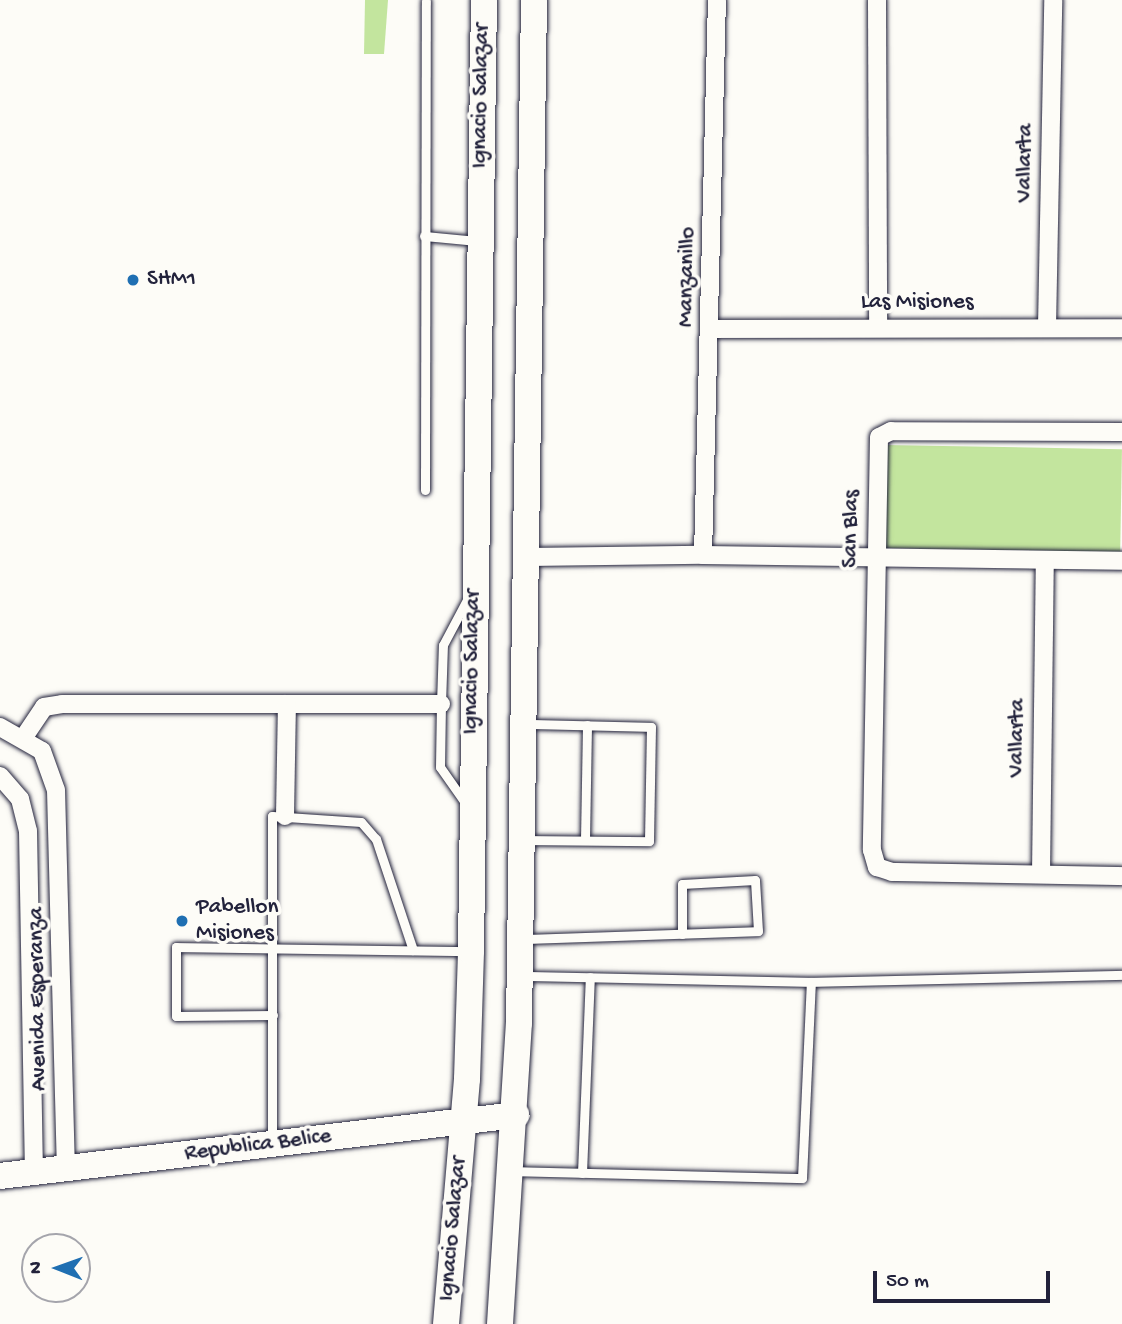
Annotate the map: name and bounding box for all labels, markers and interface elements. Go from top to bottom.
street label: Ignacio Salazar [467,23,497,169]
street label: Vallarta [1012,123,1040,203]
street label: Manzanillo [673,226,703,328]
place label: SHM1 [147,266,196,294]
marker: SHM1 [125,272,141,288]
street label: Las Misiones [861,289,973,317]
street label: San Blas [838,490,866,568]
street label: Ignacio Salazar [458,589,488,735]
street label: Vallarta [1004,698,1032,778]
place label: Pabellon Misiones [196,894,278,948]
street label: Avenida Esperanza [24,907,54,1091]
marker: Pabellon Misiones [174,913,190,929]
street label: Republica Belice [183,1123,333,1169]
street label: Ignacio Salazar [434,1156,474,1302]
north arrow [21,1233,91,1303]
scale bar [877,1258,1054,1302]
text: N [25,1261,48,1274]
text: 50 m [886,1270,929,1295]

